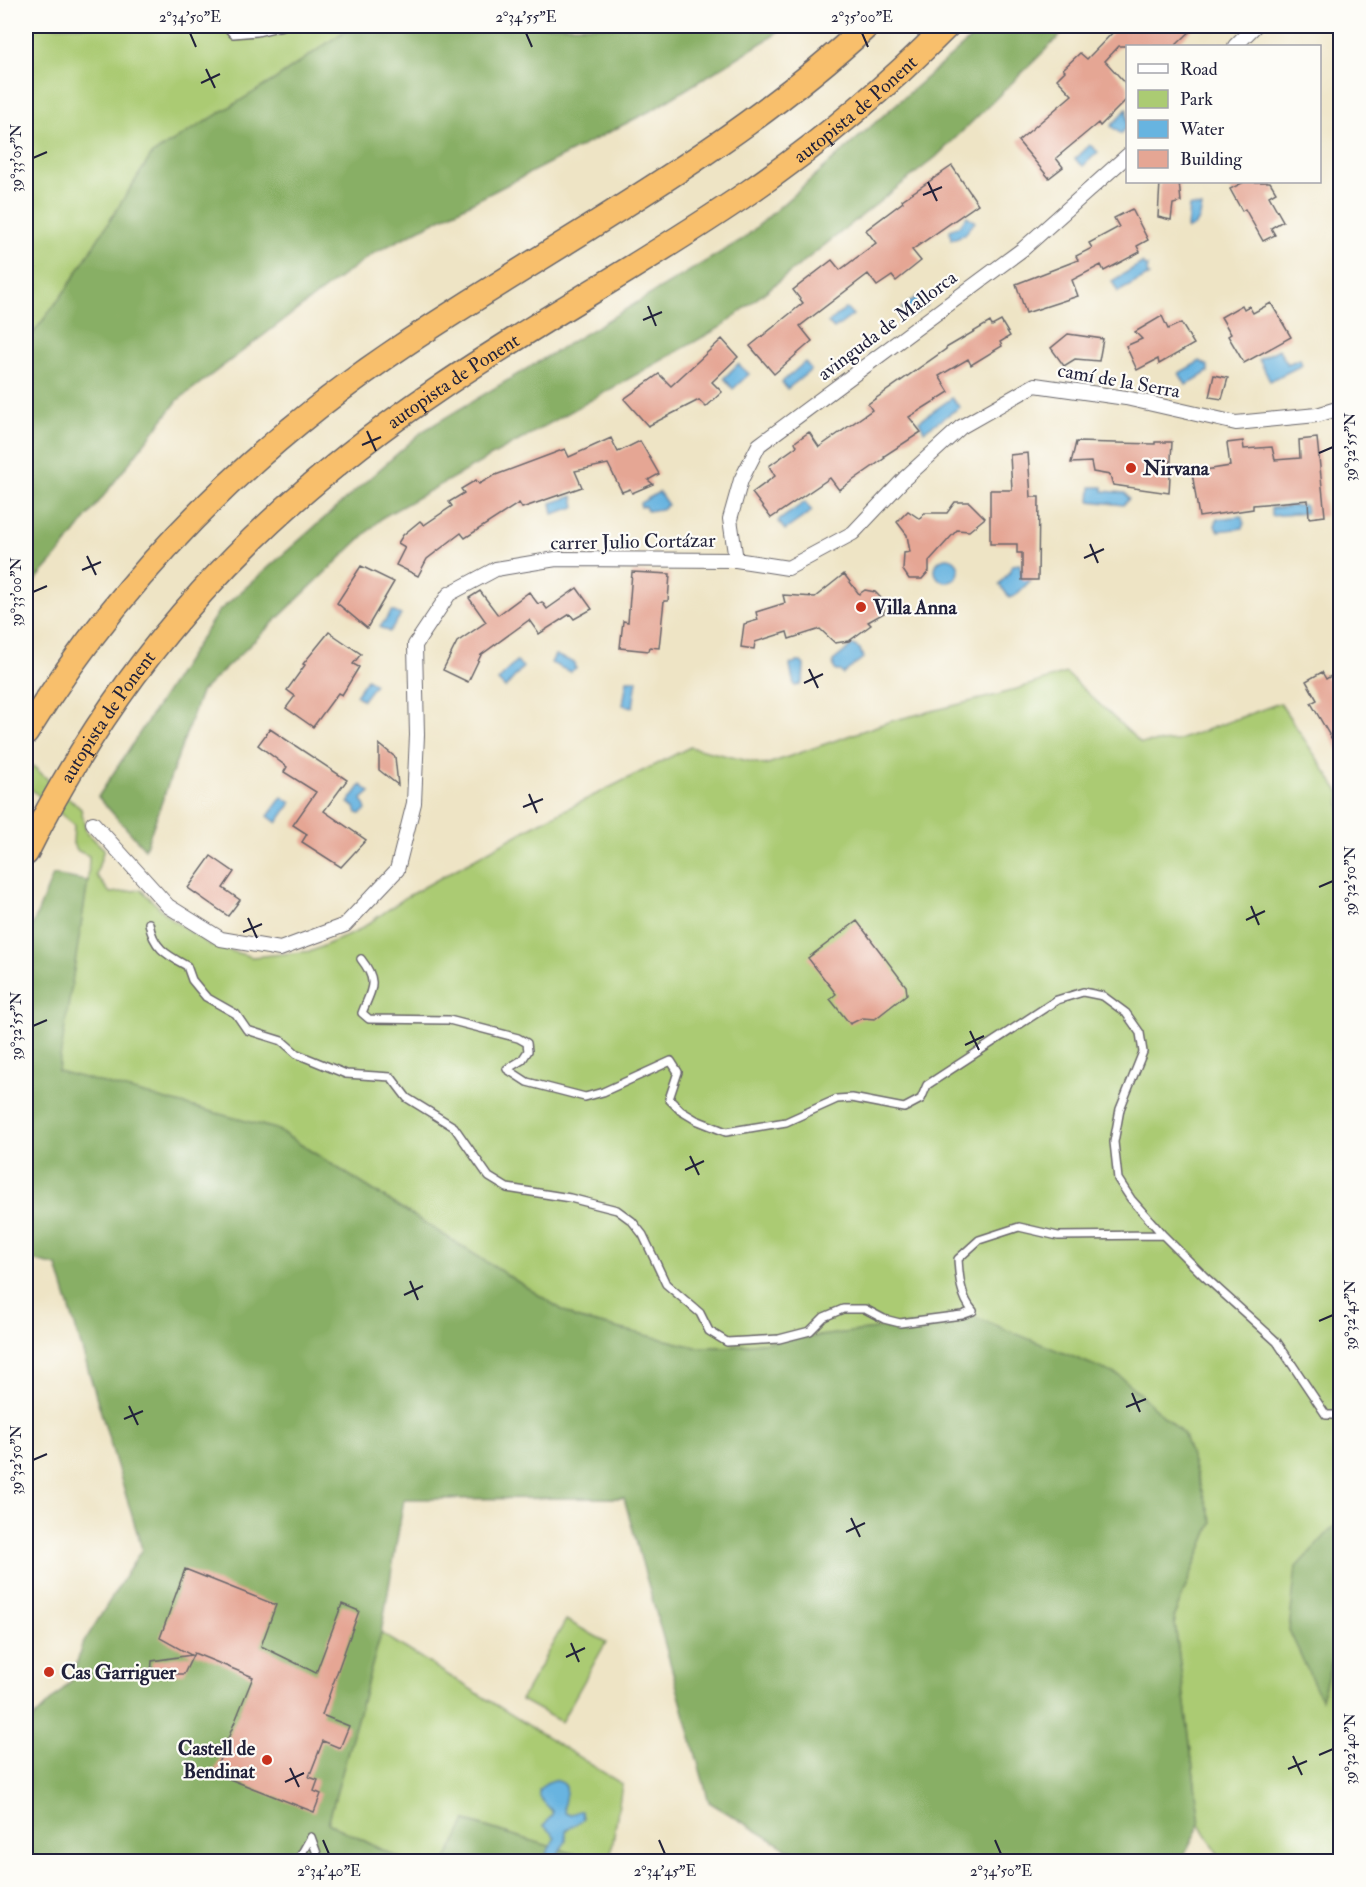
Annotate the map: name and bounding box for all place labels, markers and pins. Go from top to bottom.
place label: Nirvana [1142,456,1210,481]
marker: Nirvana [1124,461,1138,475]
place label: Villa Anna [872,595,957,620]
marker: Villa Anna [854,600,868,614]
place label: Cas Garriguer [61,1660,177,1686]
marker: Cas Garriguer [42,1665,56,1679]
place label: Castell de Bendinat [178,1736,256,1784]
marker: Castell de Bendinat [260,1753,274,1767]

